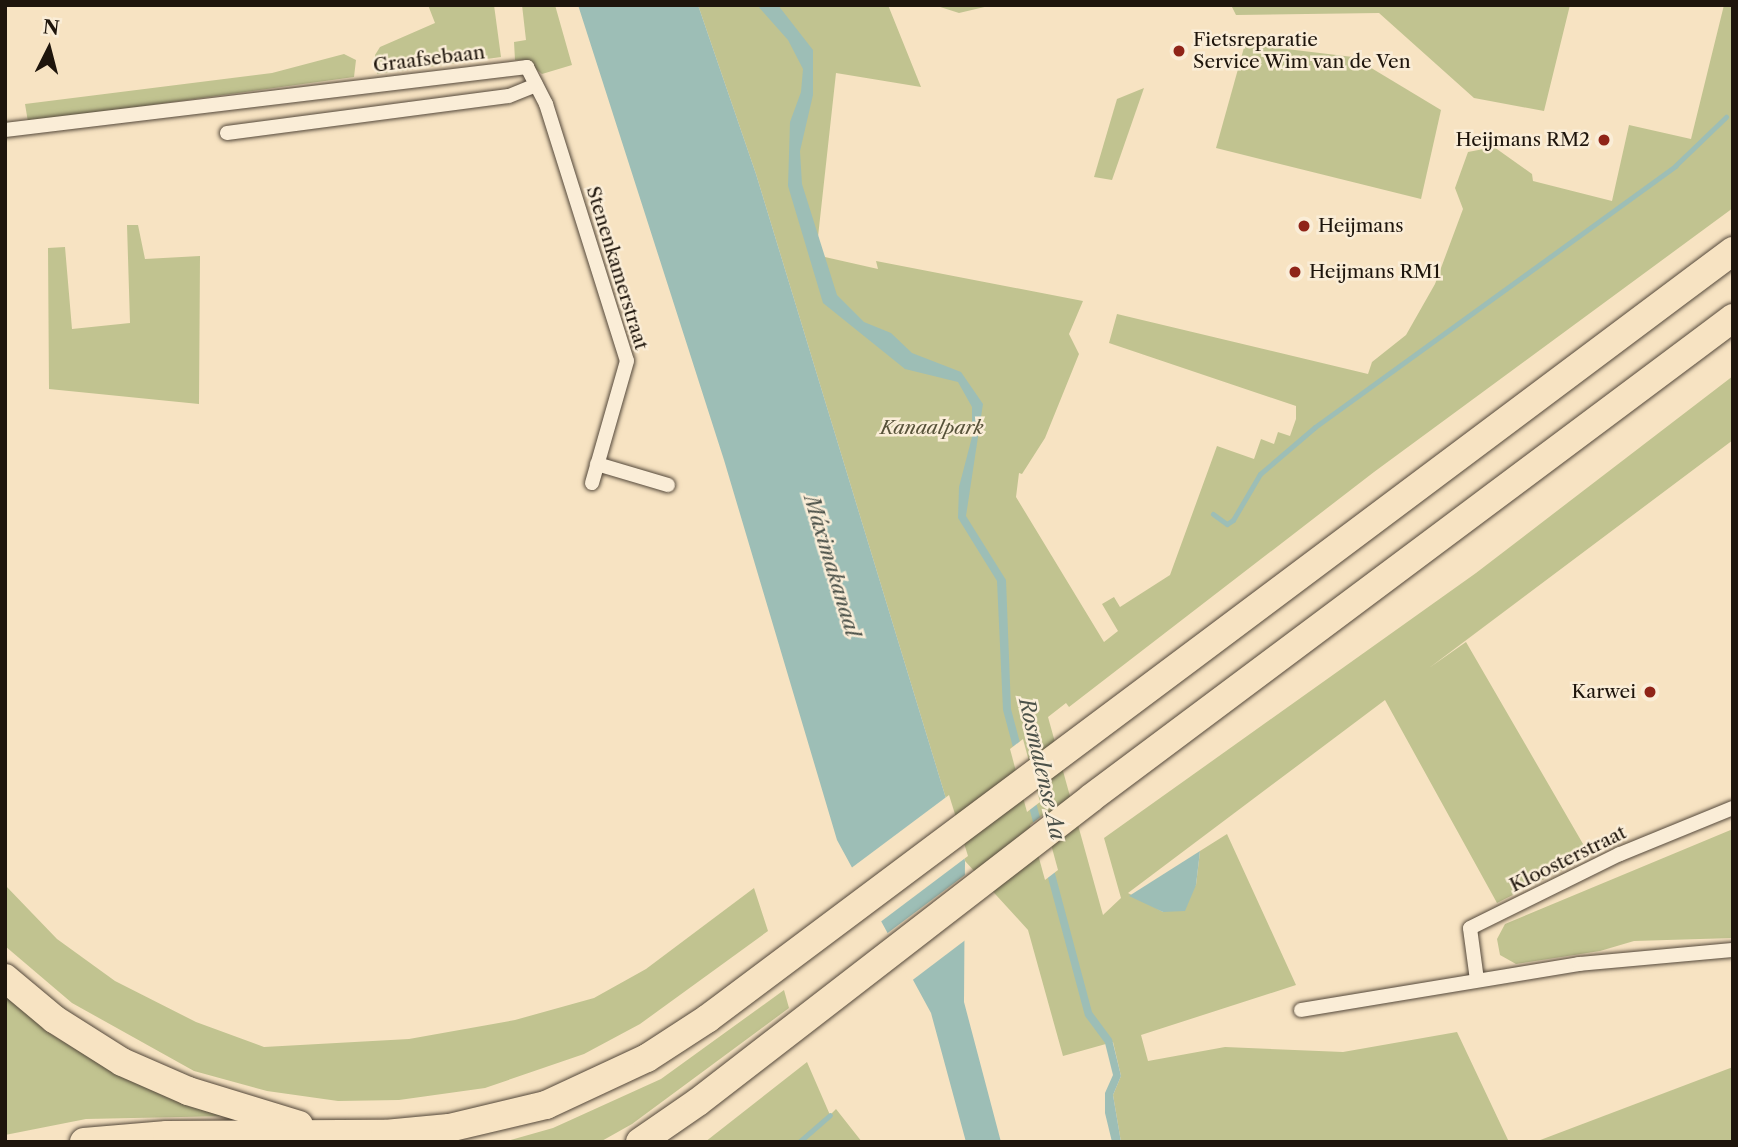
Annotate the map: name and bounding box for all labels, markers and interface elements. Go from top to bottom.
north arrow [14,14,84,84]
text: N [42,15,61,40]
place label: Fietsreparatie Service Wim van de Ven [1193,29,1413,73]
street label: Graafsebaan [372,41,486,77]
marker: Fietsreparatie Service Wim van de Ven [1171,43,1187,59]
place label: Heijmans RM2 [1455,129,1590,151]
marker: Heijmans RM2 [1596,132,1612,148]
street label: Stenenkamerstraat [581,184,653,352]
place label: Heijmans [1318,215,1404,237]
marker: Heijmans [1296,218,1312,234]
place label: Heijmans RM1 [1309,261,1441,283]
marker: Heijmans RM1 [1287,264,1303,280]
park label: Kanaalpark [880,417,984,439]
water label: Máximakanaal [798,492,866,640]
place label: Karwei [1572,681,1636,703]
marker: Karwei [1642,684,1658,700]
water label: Rosmalense Aa [1013,696,1071,842]
street label: Kloosterstraat [1506,821,1630,897]

